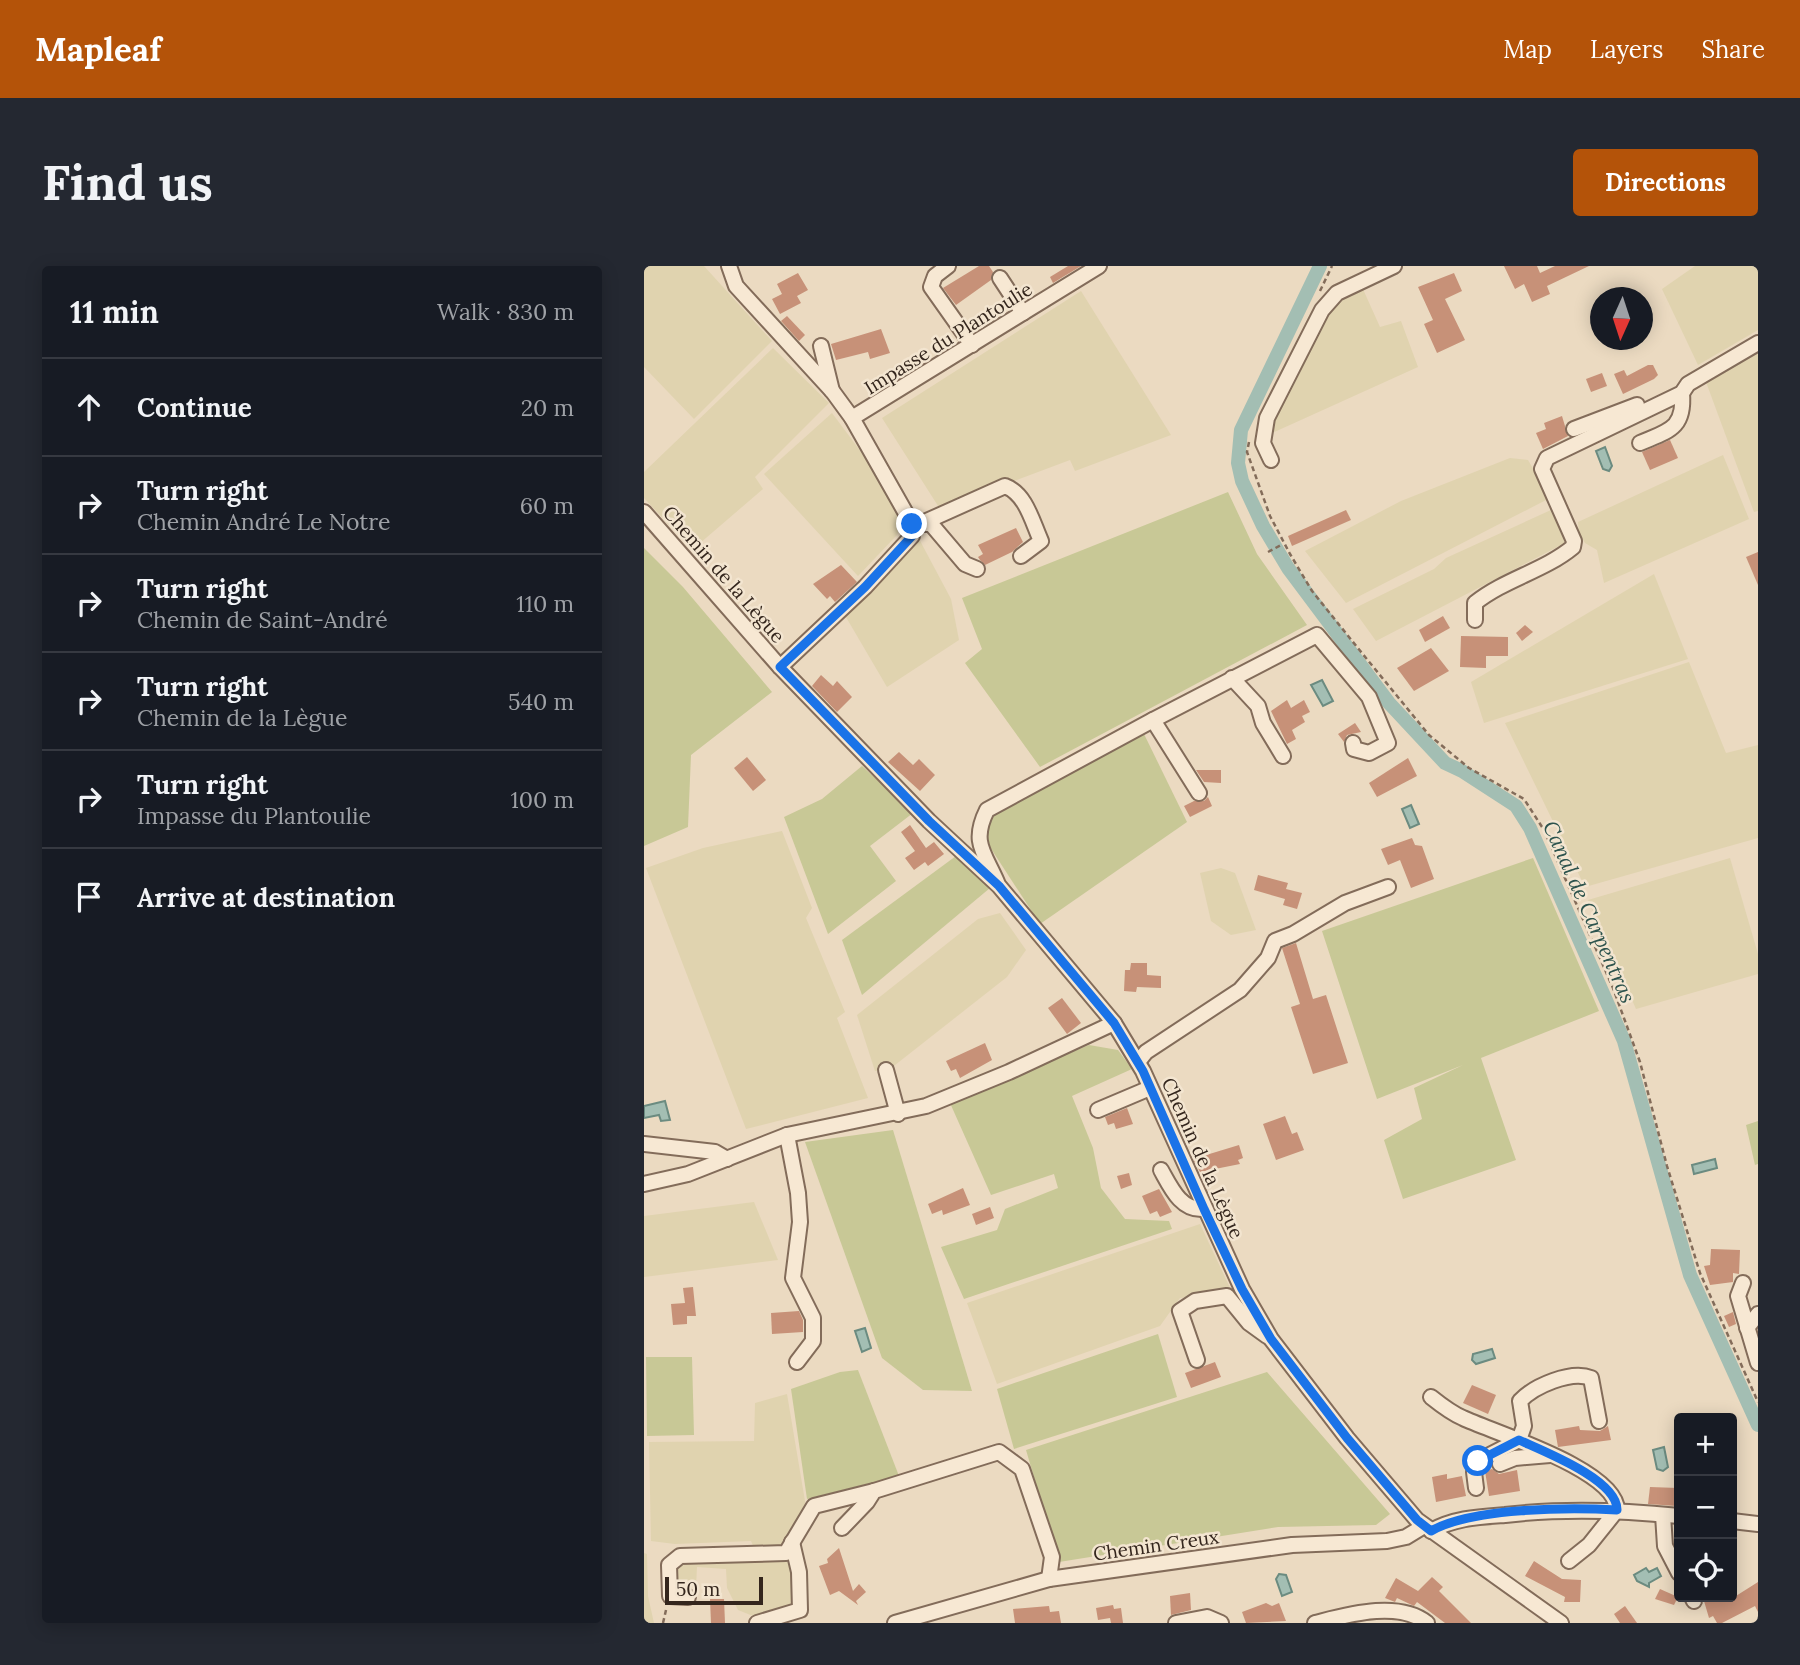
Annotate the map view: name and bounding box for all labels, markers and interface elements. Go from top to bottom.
text: Mapleaf [35,28,161,70]
text: Map [1503,34,1552,65]
text: Layers [1590,34,1663,65]
text: Share [1701,34,1765,65]
button: Directions [1573,149,1758,216]
text: Find us [42,151,213,213]
street label: Impasse du Plantoulie [860,277,1036,399]
north arrow [1590,287,1653,350]
text: 11 min [70,293,159,331]
text: Walk · 830 m [437,297,574,326]
icon: ahead [70,388,108,426]
text: Continue [137,391,252,424]
text: 20 m [521,393,574,422]
text: Turn right [137,474,268,507]
icon: right [70,486,108,524]
text: 60 m [520,491,574,520]
street label: Chemin de la Lègue [658,501,790,647]
text: Chemin André Le Notre [137,507,391,536]
route end [896,508,927,539]
text: Turn right [137,572,268,605]
icon: right [70,584,108,622]
text: 110 m [516,589,574,618]
text: Chemin de Saint-André [137,605,388,634]
text: Turn right [137,670,268,703]
icon: right [70,682,108,720]
text: 540 m [508,687,574,716]
text: Chemin de la Lègue [137,703,347,732]
text: Turn right [137,768,268,801]
icon: right [70,780,108,818]
text: 100 m [510,785,574,814]
text: Impasse du Plantoulie [137,801,371,830]
water label: Canal de Carpentras [1537,816,1642,1007]
icon: arrive [70,878,108,916]
text: Arrive at destination [137,881,395,914]
street label: Chemin de la Lègue [1157,1074,1249,1242]
map controls [1674,1413,1737,1602]
button: + [1674,1413,1737,1476]
route start [1462,1445,1493,1476]
button: − [1674,1476,1737,1539]
street label: Chemin Creux [1091,1524,1221,1566]
button: locate [1674,1539,1737,1602]
scale bar [665,1574,763,1606]
text: 50 m [676,1577,720,1601]

